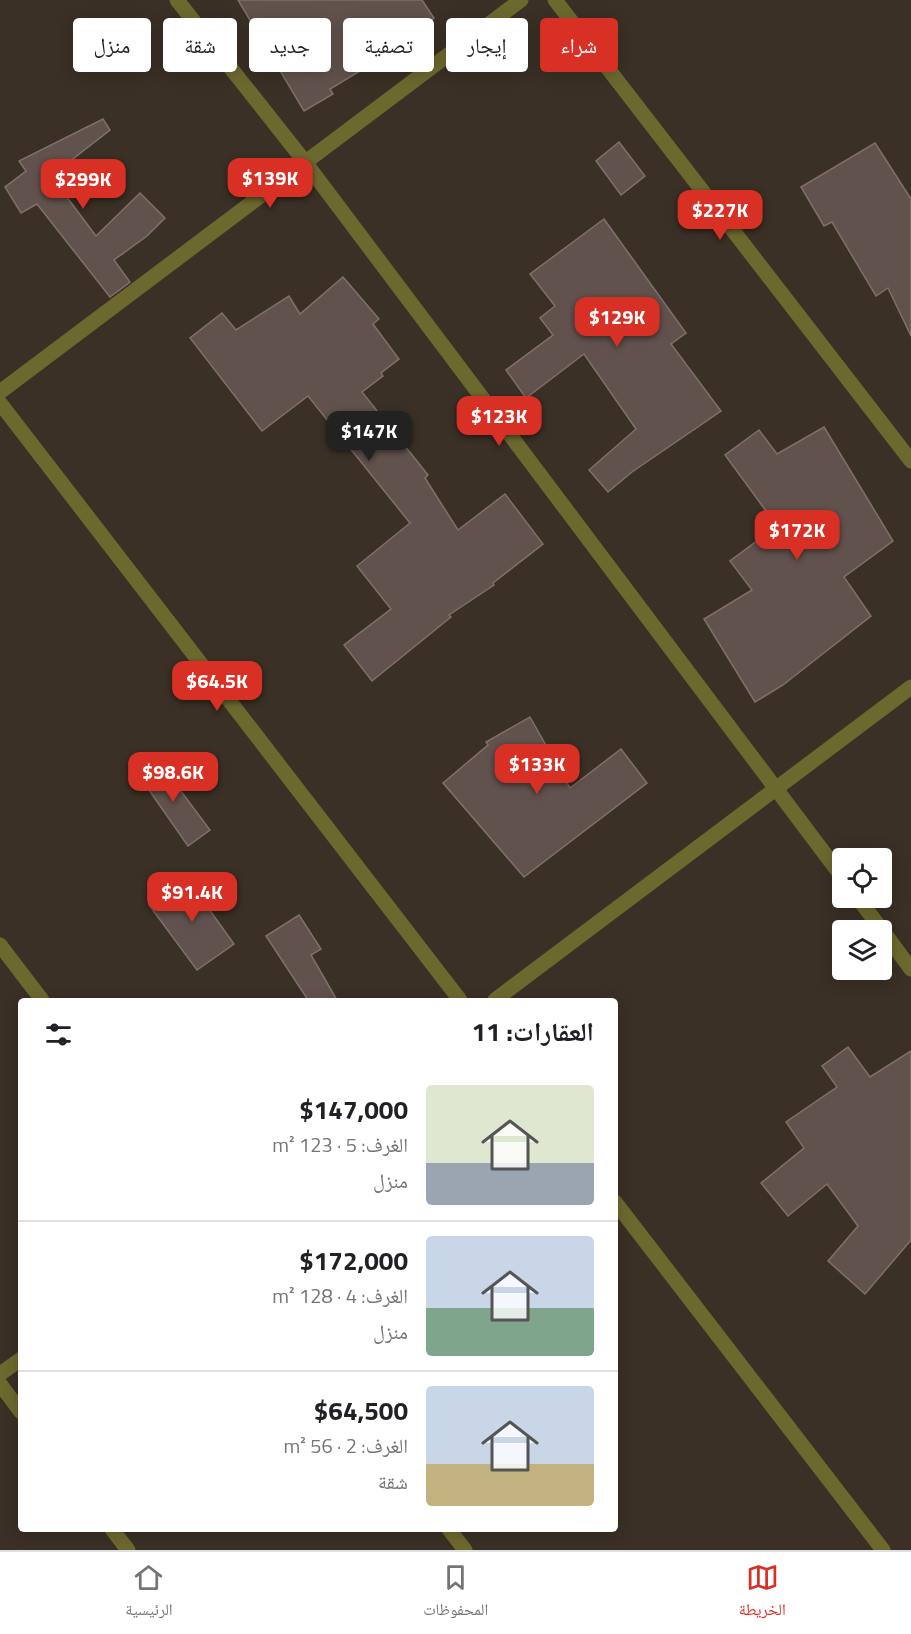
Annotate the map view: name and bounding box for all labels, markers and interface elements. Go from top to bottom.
chip: منزل [73,18,151,72]
chip: شقة [163,18,237,72]
chip: جديد [249,18,331,72]
chip: تصفية [343,18,434,72]
chip: إيجار [446,18,528,72]
chip: شراء [540,18,618,72]
pin: $139K [228,158,312,209]
pin: $299K [41,159,125,210]
text: $139K [242,162,298,193]
text: $299K [55,163,111,194]
pin: $227K [678,190,762,241]
text: $227K [692,194,748,225]
pin: $129K [575,297,659,348]
text: $129K [589,301,645,332]
pin: $123K [457,396,541,447]
text: $123K [471,400,527,431]
pin: $147K [327,411,411,462]
text: $147K [341,415,397,446]
pin: $172K [755,510,839,561]
text: $172K [769,514,825,545]
pin: $64.5K [168,661,266,712]
text: $64.5K [186,665,248,696]
pin: $133K [495,744,579,795]
text: $133K [509,748,565,779]
pin: $98.6K [124,752,222,803]
text: $98.6K [142,756,204,787]
map controls [832,848,892,980]
button: locate [832,848,892,908]
pin: $91.4K [143,872,241,923]
text: $91.4K [161,876,223,907]
button: layers [832,920,892,980]
text: العقارات: 11 [471,1012,594,1051]
icon: filters [42,1018,75,1051]
text: $147,000 [299,1090,408,1129]
icon: home [474,1109,546,1181]
text: الغرف: 5 · 123 m² [272,1129,408,1160]
text: منزل [373,1165,408,1196]
text: $172,000 [299,1241,408,1280]
icon: home [474,1260,546,1332]
text: الغرف: 4 · 128 m² [272,1280,408,1311]
text: منزل [373,1316,408,1347]
text: $64,500 [314,1391,408,1430]
icon: home [474,1410,546,1482]
text: الغرف: 2 · 56 m² [283,1430,408,1461]
text: شقة [378,1466,408,1497]
tab: الرئيسية [125,1561,173,1625]
tab: المحفوظات [423,1561,488,1625]
tab: الخريطة [739,1561,786,1625]

